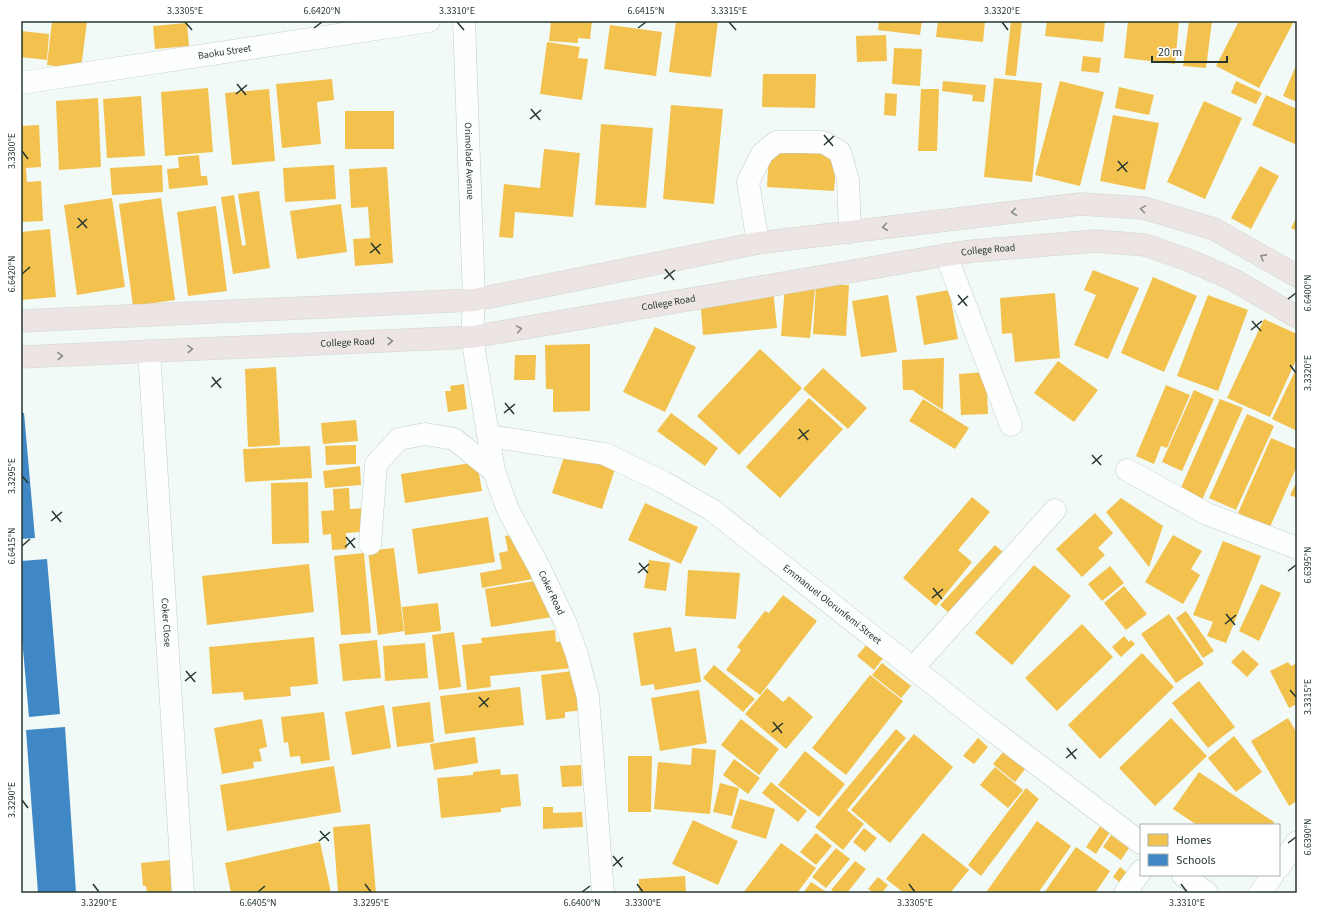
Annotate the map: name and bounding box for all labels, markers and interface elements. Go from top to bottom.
text: 3.3305°E [167,4,203,18]
text: 6.6420°N [303,4,341,18]
text: 3.3310°E [439,4,475,18]
text: 6.6415°N [627,4,665,18]
text: 3.3315°E [711,4,747,18]
text: 3.3320°E [984,4,1020,18]
scale bar [1152,38,1227,64]
street label: Baoku Street [197,41,253,63]
text: 20 m [1158,44,1182,61]
street label: Orimolade Avenue [461,122,477,200]
text: 3.3300°E [5,133,19,169]
one-way arrow [1140,205,1147,213]
one-way arrow [1011,207,1017,216]
one-way arrow [882,223,888,232]
street label: College Road [960,241,1016,260]
one-way arrow [1260,254,1267,262]
text: 6.6420°N [5,255,19,293]
text: 6.6400°N [1301,274,1315,312]
street label: College Road [641,291,697,315]
one-way arrow [516,325,522,334]
street label: College Road [320,334,375,351]
one-way arrow [387,336,393,345]
one-way arrow [187,345,193,354]
one-way arrow [57,351,63,360]
text: 3.3320°E [1301,355,1315,391]
text: 3.3295°E [5,458,19,494]
text: 6.6415°N [5,527,19,565]
text: 6.6395°N [1301,546,1315,584]
street label: Emmanuel Olorunfemi Street [780,561,885,648]
street label: Coker Road [535,568,568,618]
street label: Coker Close [158,597,175,648]
text: 3.3315°E [1301,679,1315,715]
text: 3.3290°E [5,782,19,818]
text: 6.6390°N [1301,818,1315,856]
legend [1140,824,1280,876]
text: Homes [1176,832,1211,849]
text: Schools [1176,852,1216,869]
text: 3.3290°E [81,896,117,910]
text: 6.6405°N [239,896,277,910]
text: 3.3295°E [353,896,389,910]
text: 6.6400°N [563,896,601,910]
text: 3.3300°E [625,896,661,910]
text: 3.3305°E [897,896,933,910]
text: 3.3310°E [1169,896,1205,910]

